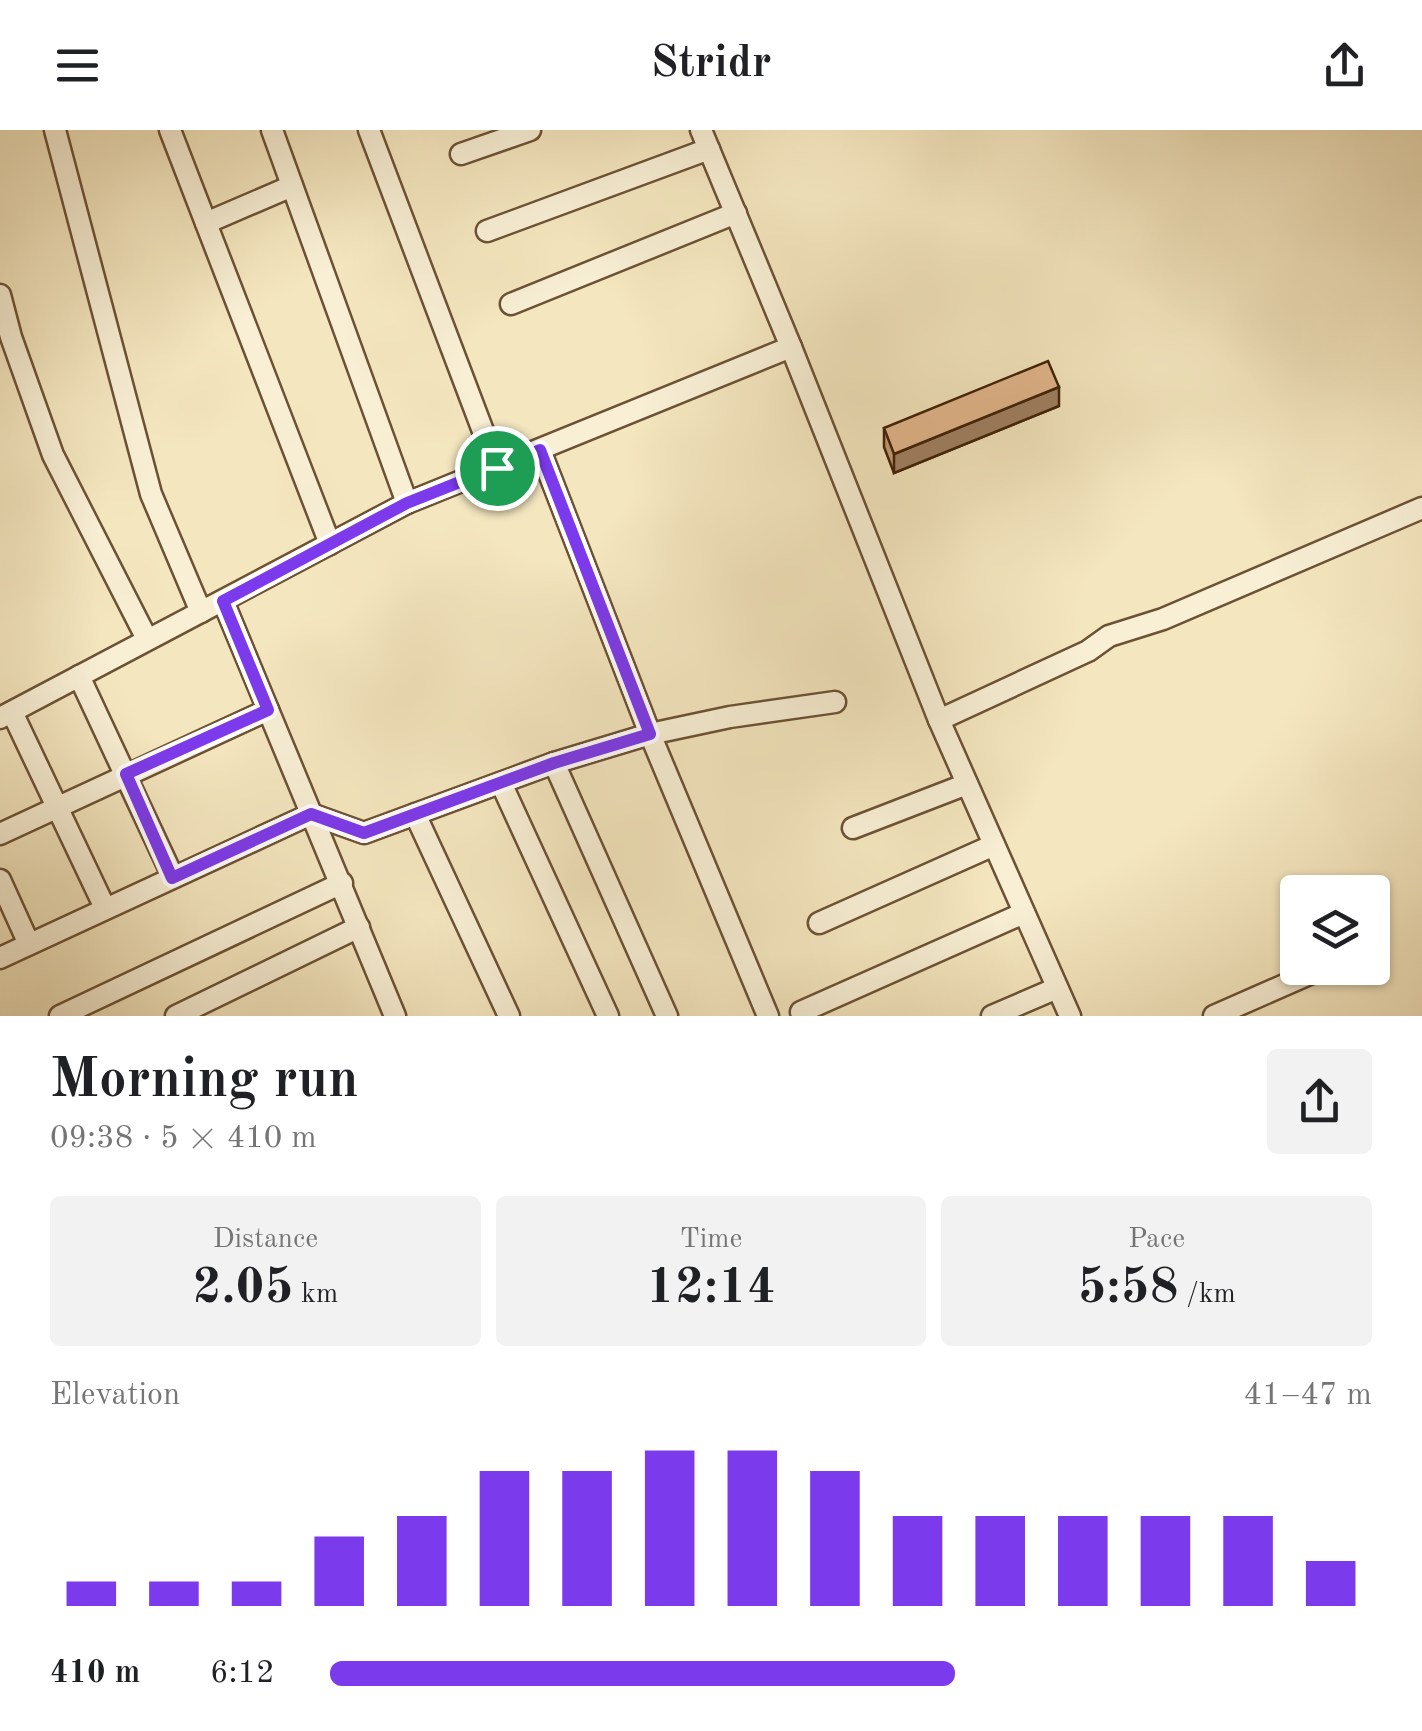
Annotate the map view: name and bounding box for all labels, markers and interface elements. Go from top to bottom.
icon: menu [50,38,105,93]
icon: share [1317,38,1372,93]
text: Stridr [651,42,771,87]
pin [455,426,540,511]
icon: arrive [470,441,525,496]
map controls [1280,875,1390,985]
button: layers [1280,875,1390,985]
button: share [1267,1049,1372,1154]
text: Morning run [50,1054,359,1109]
text: 09:38 · 5 × 410 m [50,1123,317,1155]
text: Distance [213,1226,318,1254]
text: Time [680,1226,742,1254]
text: Pace [1128,1226,1185,1254]
text: 2.05 [193,1264,294,1314]
text: 12:14 [646,1264,776,1314]
text: 5:58 [1078,1264,1179,1314]
text: km [294,1281,338,1309]
text: /km [1179,1281,1236,1309]
text: Elevation [50,1380,180,1412]
text: 41–47 m [1244,1380,1372,1412]
text: 410 m [50,1658,140,1690]
text: 6:12 [210,1658,275,1690]

